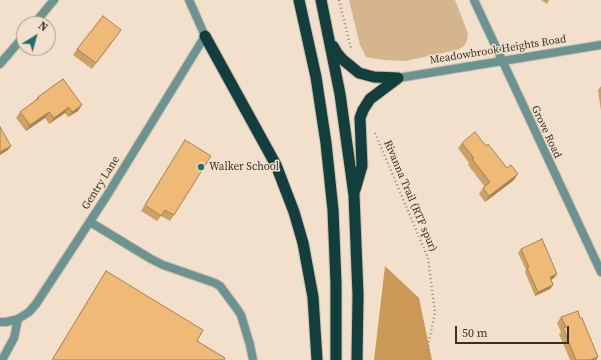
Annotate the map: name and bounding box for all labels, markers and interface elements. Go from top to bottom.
north arrow [16,16,56,56]
text: N [35,18,51,35]
street label: Meadowbrook Heights Road [429,33,567,67]
street label: Grove Road [528,104,564,160]
street label: Rivanna Trail (RTF spur) [380,138,440,254]
street label: Gentry Lane [79,154,123,212]
place label: Walker School [209,160,279,174]
marker: Walker School [196,162,206,172]
scale bar [457,318,571,344]
text: 50 m [462,325,488,341]

